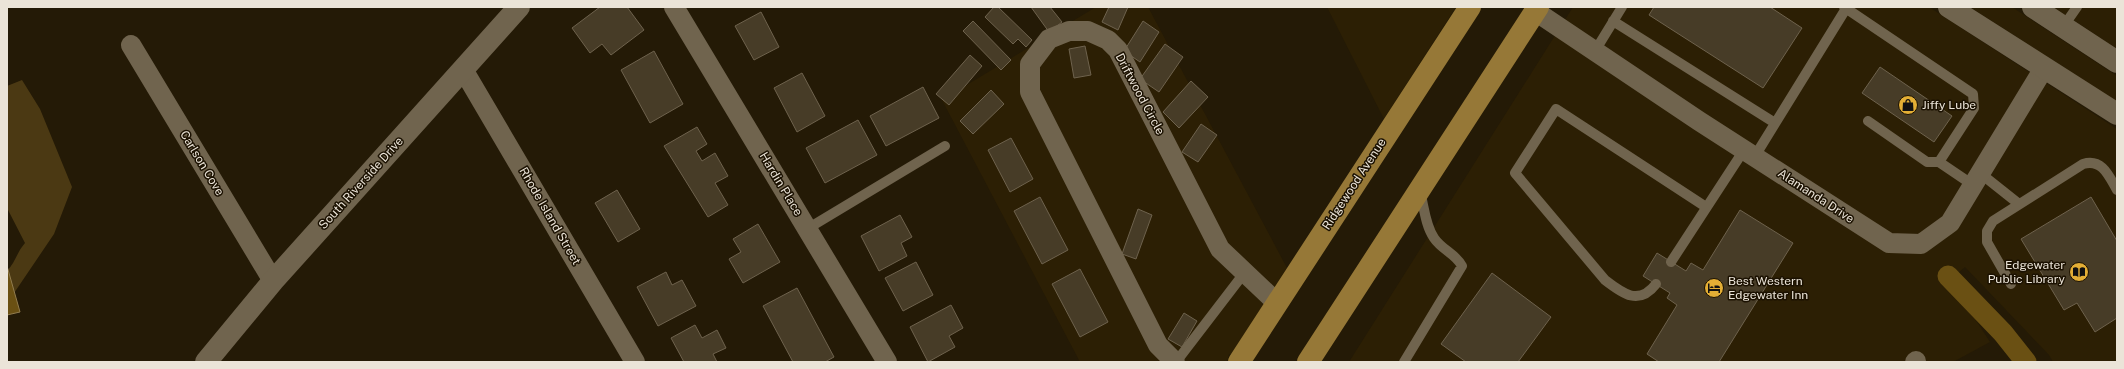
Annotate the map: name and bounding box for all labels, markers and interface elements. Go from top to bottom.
street label: Driftwood Circle [1113,51,1167,137]
shop icon: Jiffy Lube [1897,94,1919,116]
place label: Jiffy Lube [1922,98,1976,112]
street label: Carlson Cove [177,128,227,198]
street label: South Riverside Drive [316,134,406,232]
street label: Ridgewood Avenue [1319,135,1389,232]
street label: Hardin Place [757,150,806,218]
street label: Rhode Island Street [516,165,584,268]
street label: Alamanda Drive [1775,166,1857,226]
place label: Edgewater Public Library [1988,258,2066,286]
library icon: Edgewater Public Library [2068,261,2090,283]
place label: Best Western Edgewater Inn [1728,274,1808,302]
hotel icon: Best Western Edgewater Inn [1703,277,1725,299]

